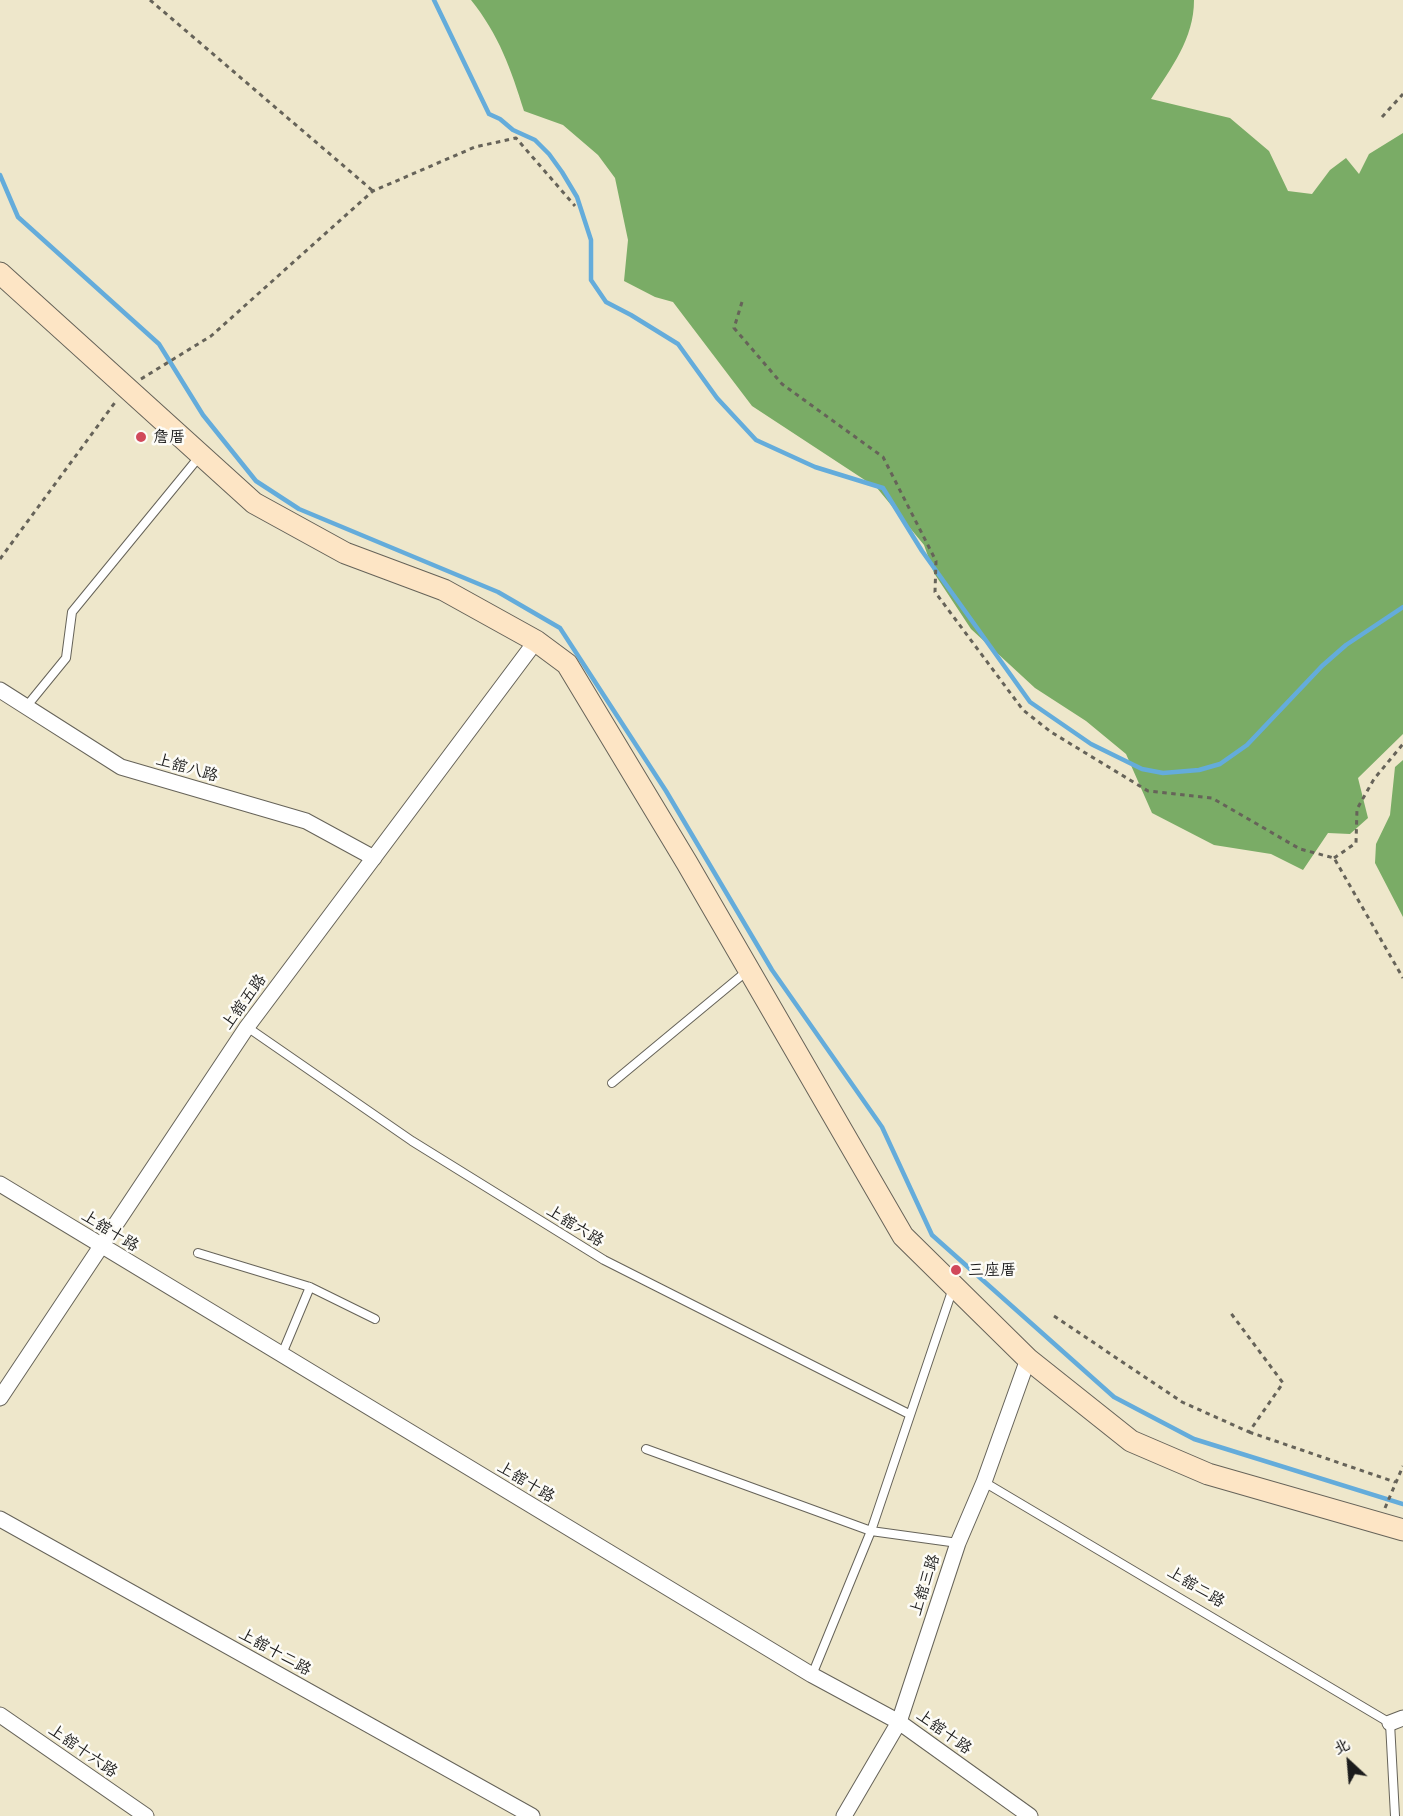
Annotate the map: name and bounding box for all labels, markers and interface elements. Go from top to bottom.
place label: 詹厝 [153,427,185,447]
marker: 詹厝 [134,430,148,444]
street label: 上舘八路 [154,750,220,786]
street label: 上舘五路 [217,970,271,1034]
street label: 上舘六路 [543,1201,607,1251]
street label: 上舘十路 [78,1206,142,1256]
place label: 三座厝 [968,1260,1016,1280]
marker: 三座厝 [949,1263,963,1277]
street label: 上舘十路 [494,1457,558,1507]
street label: 上舘三路 [906,1552,944,1618]
street label: 上舘二路 [1164,1562,1228,1612]
street label: 上舘十二路 [235,1624,315,1680]
street label: 上舘十路 [912,1705,976,1759]
street label: 上舘十六路 [45,1720,121,1782]
north arrow [1319,1732,1379,1792]
text: 北 [1330,1733,1353,1758]

